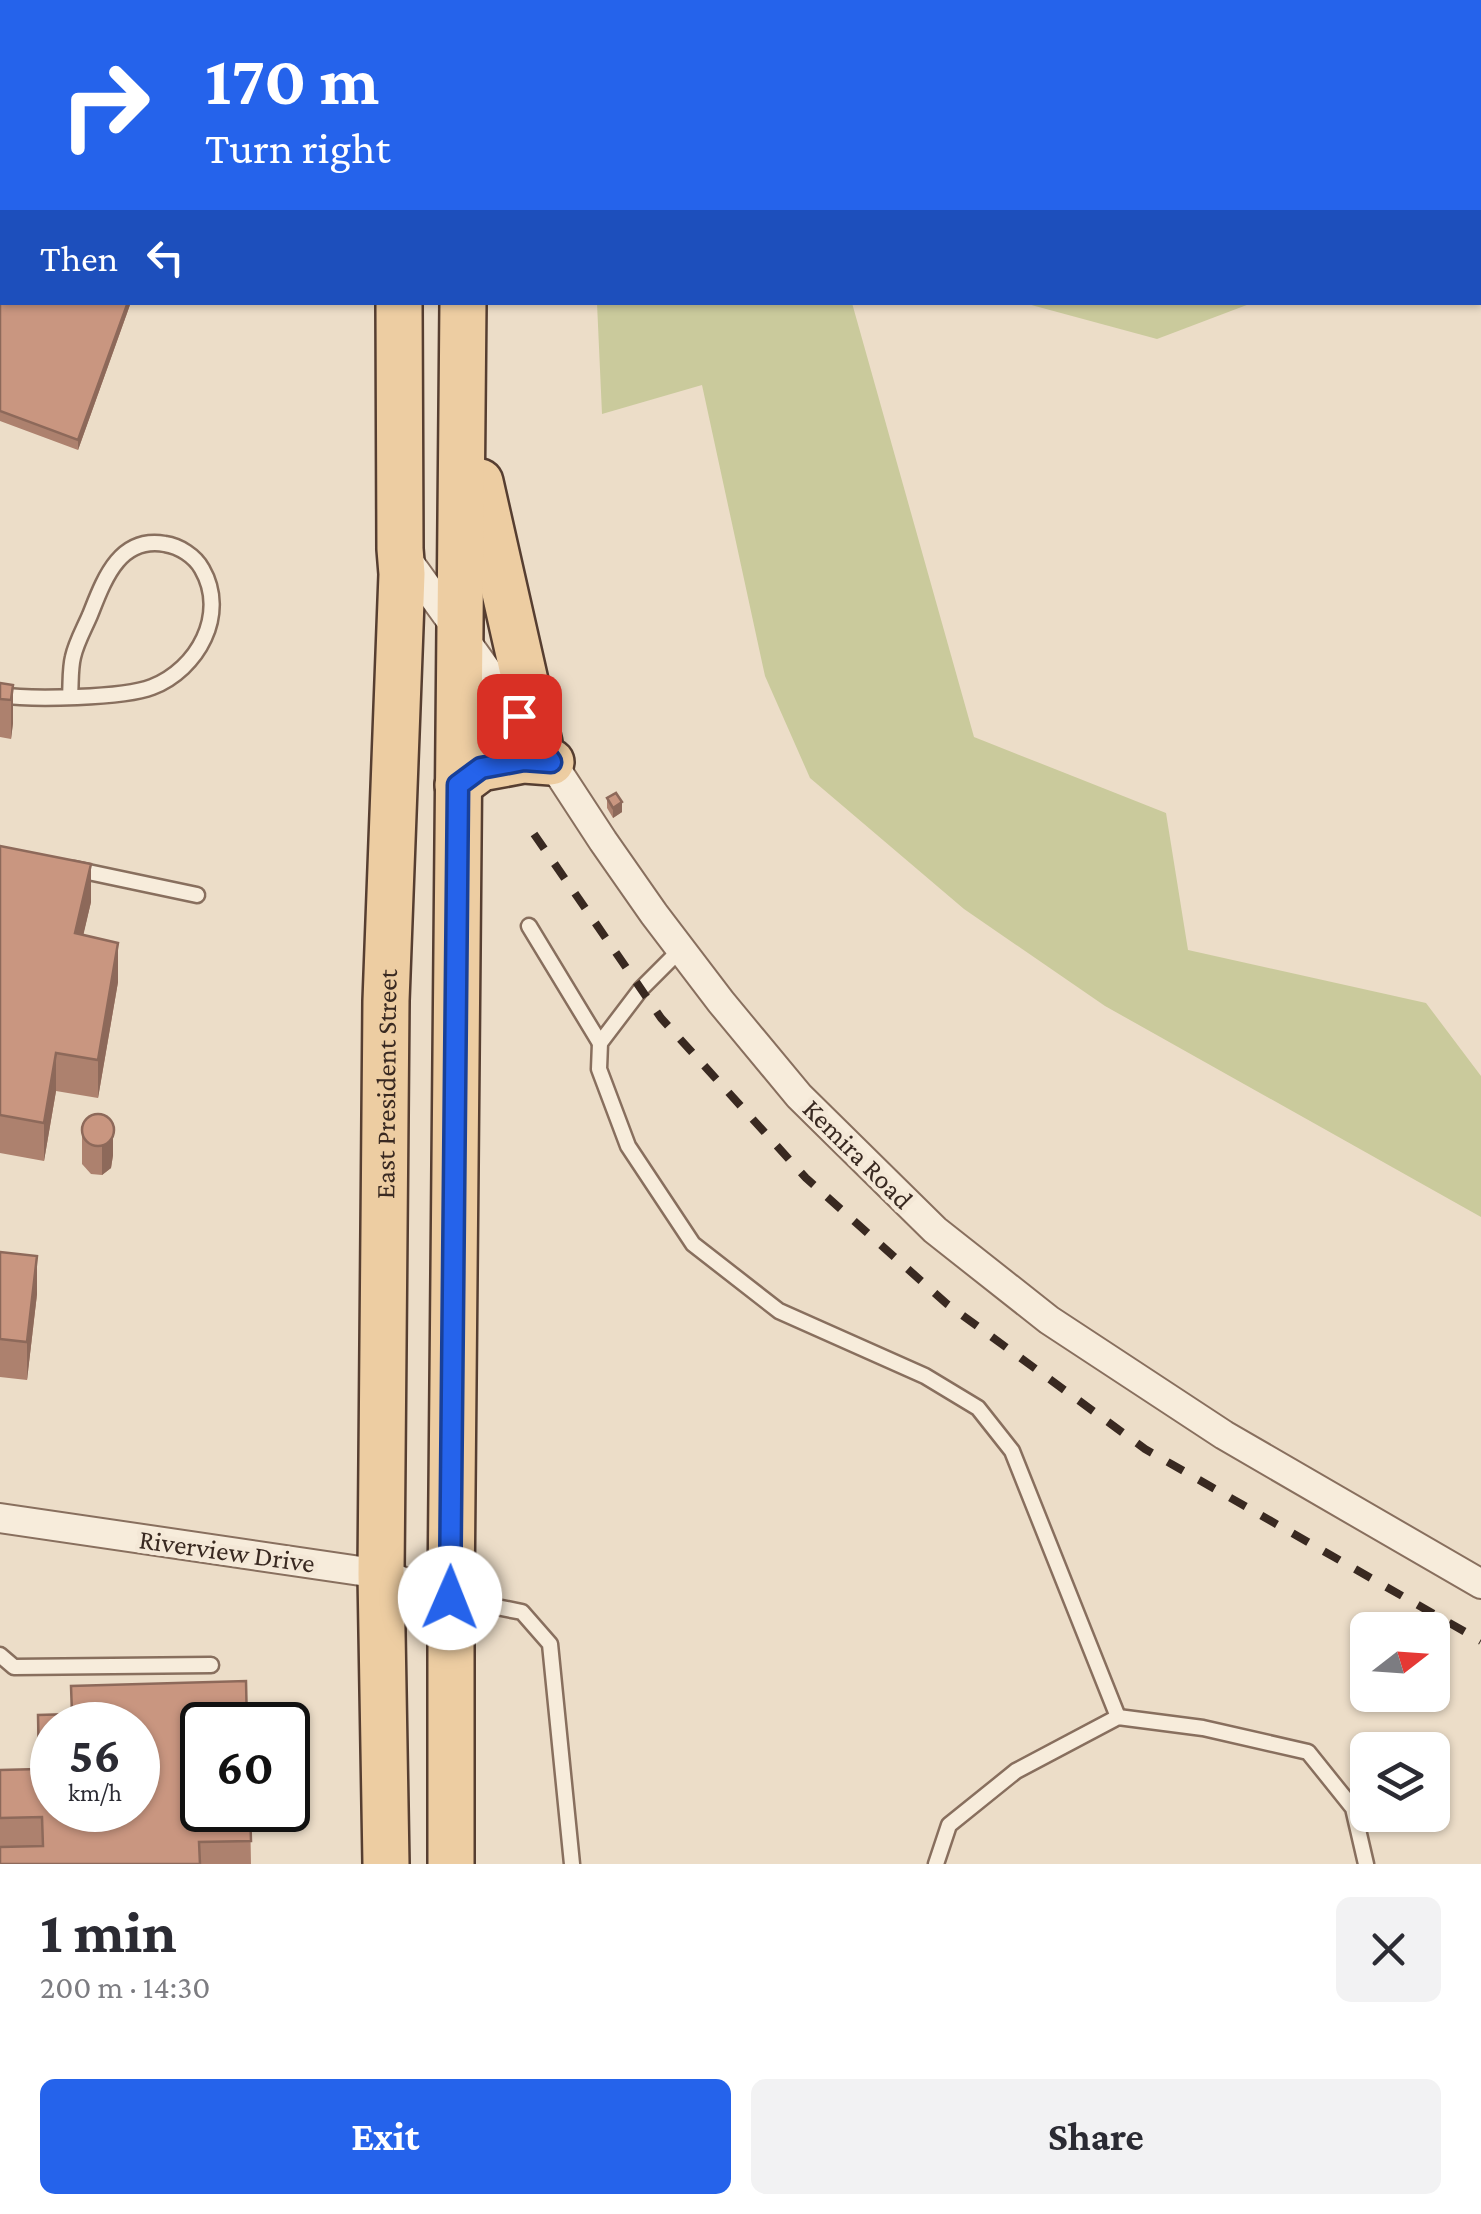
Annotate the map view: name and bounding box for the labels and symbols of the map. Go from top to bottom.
pin [477,674,562,759]
street label: East President Street [369,968,403,1199]
street label: Kemira Road [797,1093,919,1215]
street label: Riverview Drive [137,1523,317,1579]
position arrow [398,1546,502,1650]
north arrow [1350,1612,1450,1712]
speed limit sign: 60 [180,1702,310,1832]

